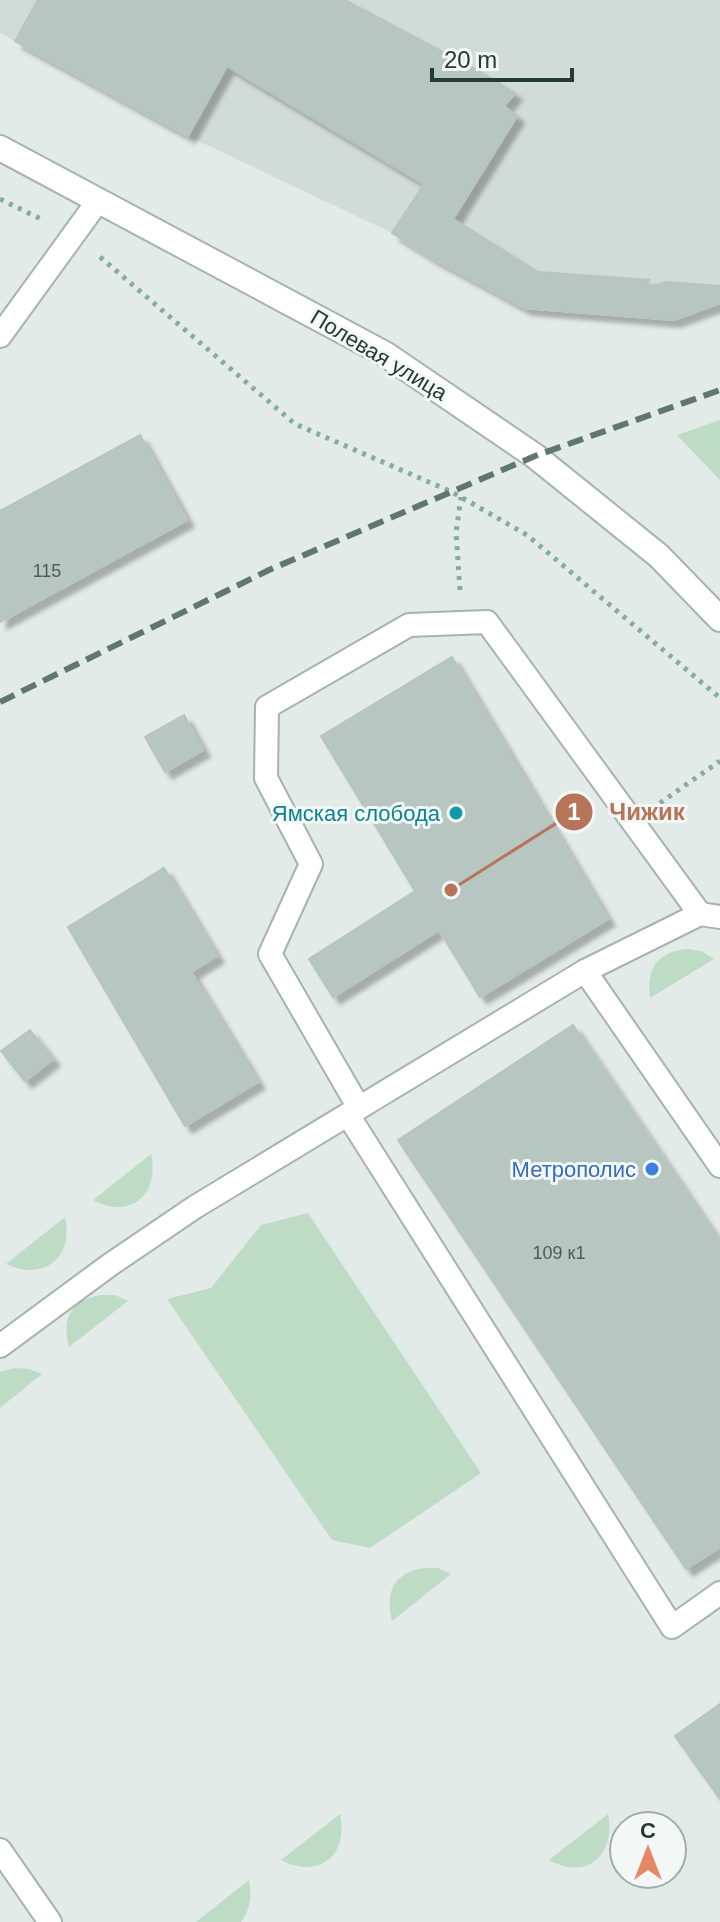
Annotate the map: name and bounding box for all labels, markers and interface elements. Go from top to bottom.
scale bar [432,32,572,82]
text: 20 m [444,46,497,73]
street label: Полевая улица [306,304,452,406]
house number: 115 [33,561,61,581]
callout: Чижик [554,788,701,836]
text: 1 [567,798,581,825]
text: Чижик [609,798,686,825]
place label: Ямская слобода [272,801,441,826]
marker: Ямская слобода [447,804,465,822]
place label: Метрополис [512,1157,636,1182]
marker: Метрополис [643,1160,661,1178]
house number: 109 к1 [533,1243,585,1263]
north arrow [608,1810,688,1890]
text: С [640,1818,656,1843]

